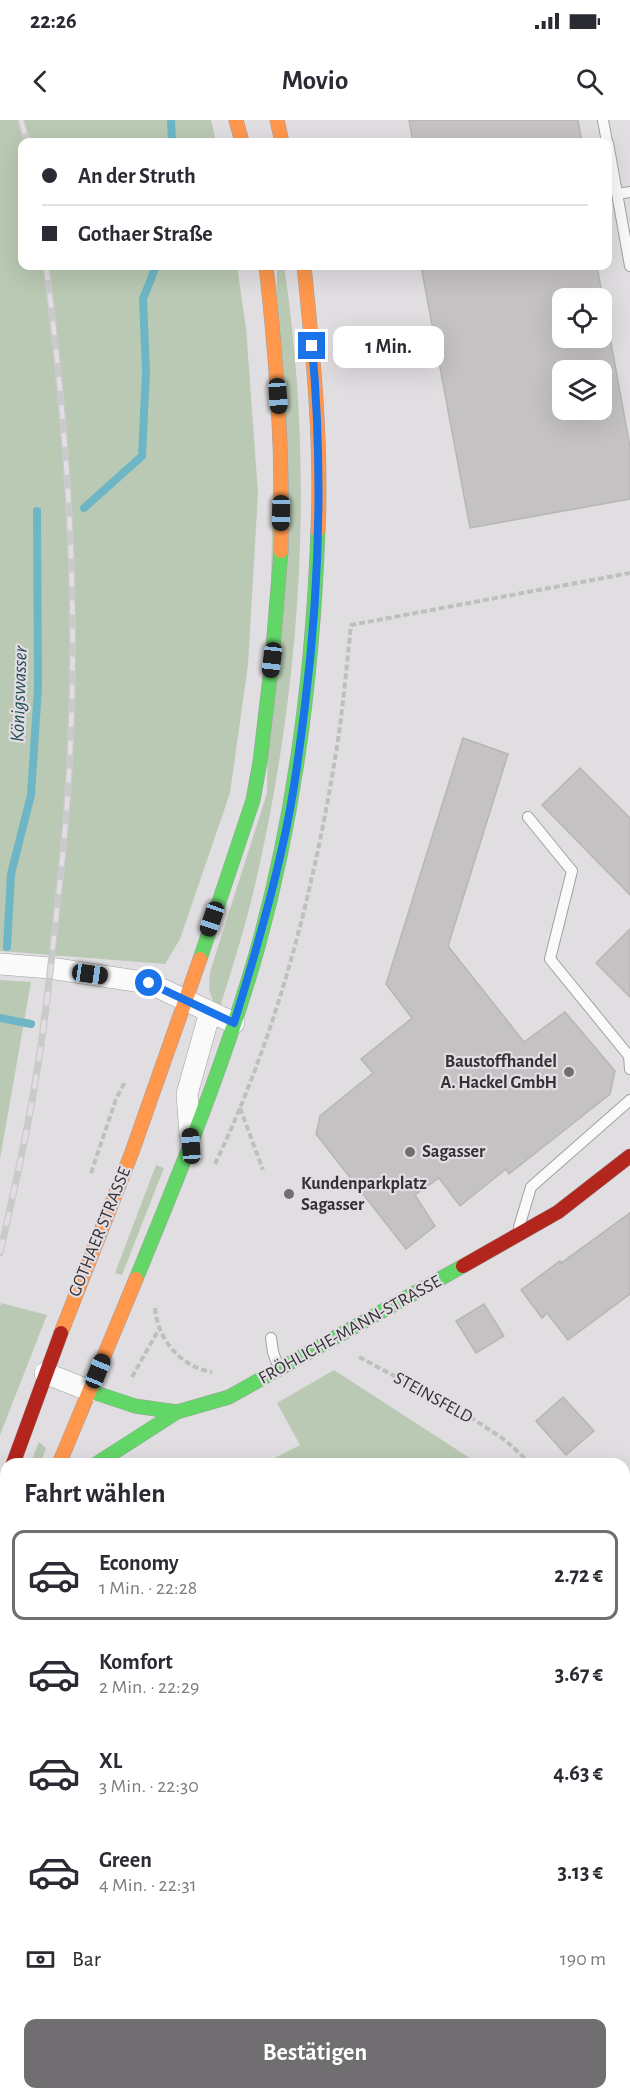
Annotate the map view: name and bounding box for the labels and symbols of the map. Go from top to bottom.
callout: 1 Min. [333,325,444,367]
route end [298,332,325,359]
car [268,377,288,415]
car [272,495,290,531]
car [261,641,283,679]
water label: Königswasser [7,645,31,742]
car [198,899,226,939]
car [71,963,109,985]
route start [135,969,162,996]
place label: Baustoffhandel A. Hackel GmbH [441,1053,557,1092]
marker: Baustoffhandel A. Hackel GmbH [562,1065,576,1079]
car [181,1127,201,1165]
place label: Sagasser [422,1143,486,1161]
marker: Sagasser [403,1145,417,1159]
street label: GOTHAER STRASSE [66,1164,134,1299]
place label: Kundenparkplatz Sagasser [301,1175,427,1214]
marker: Kundenparkplatz Sagasser [282,1187,296,1201]
street label: FRÖHLICHE-MANN-STRASSE [255,1270,444,1388]
car [83,1351,113,1391]
street label: STEINSFELD [391,1369,475,1427]

